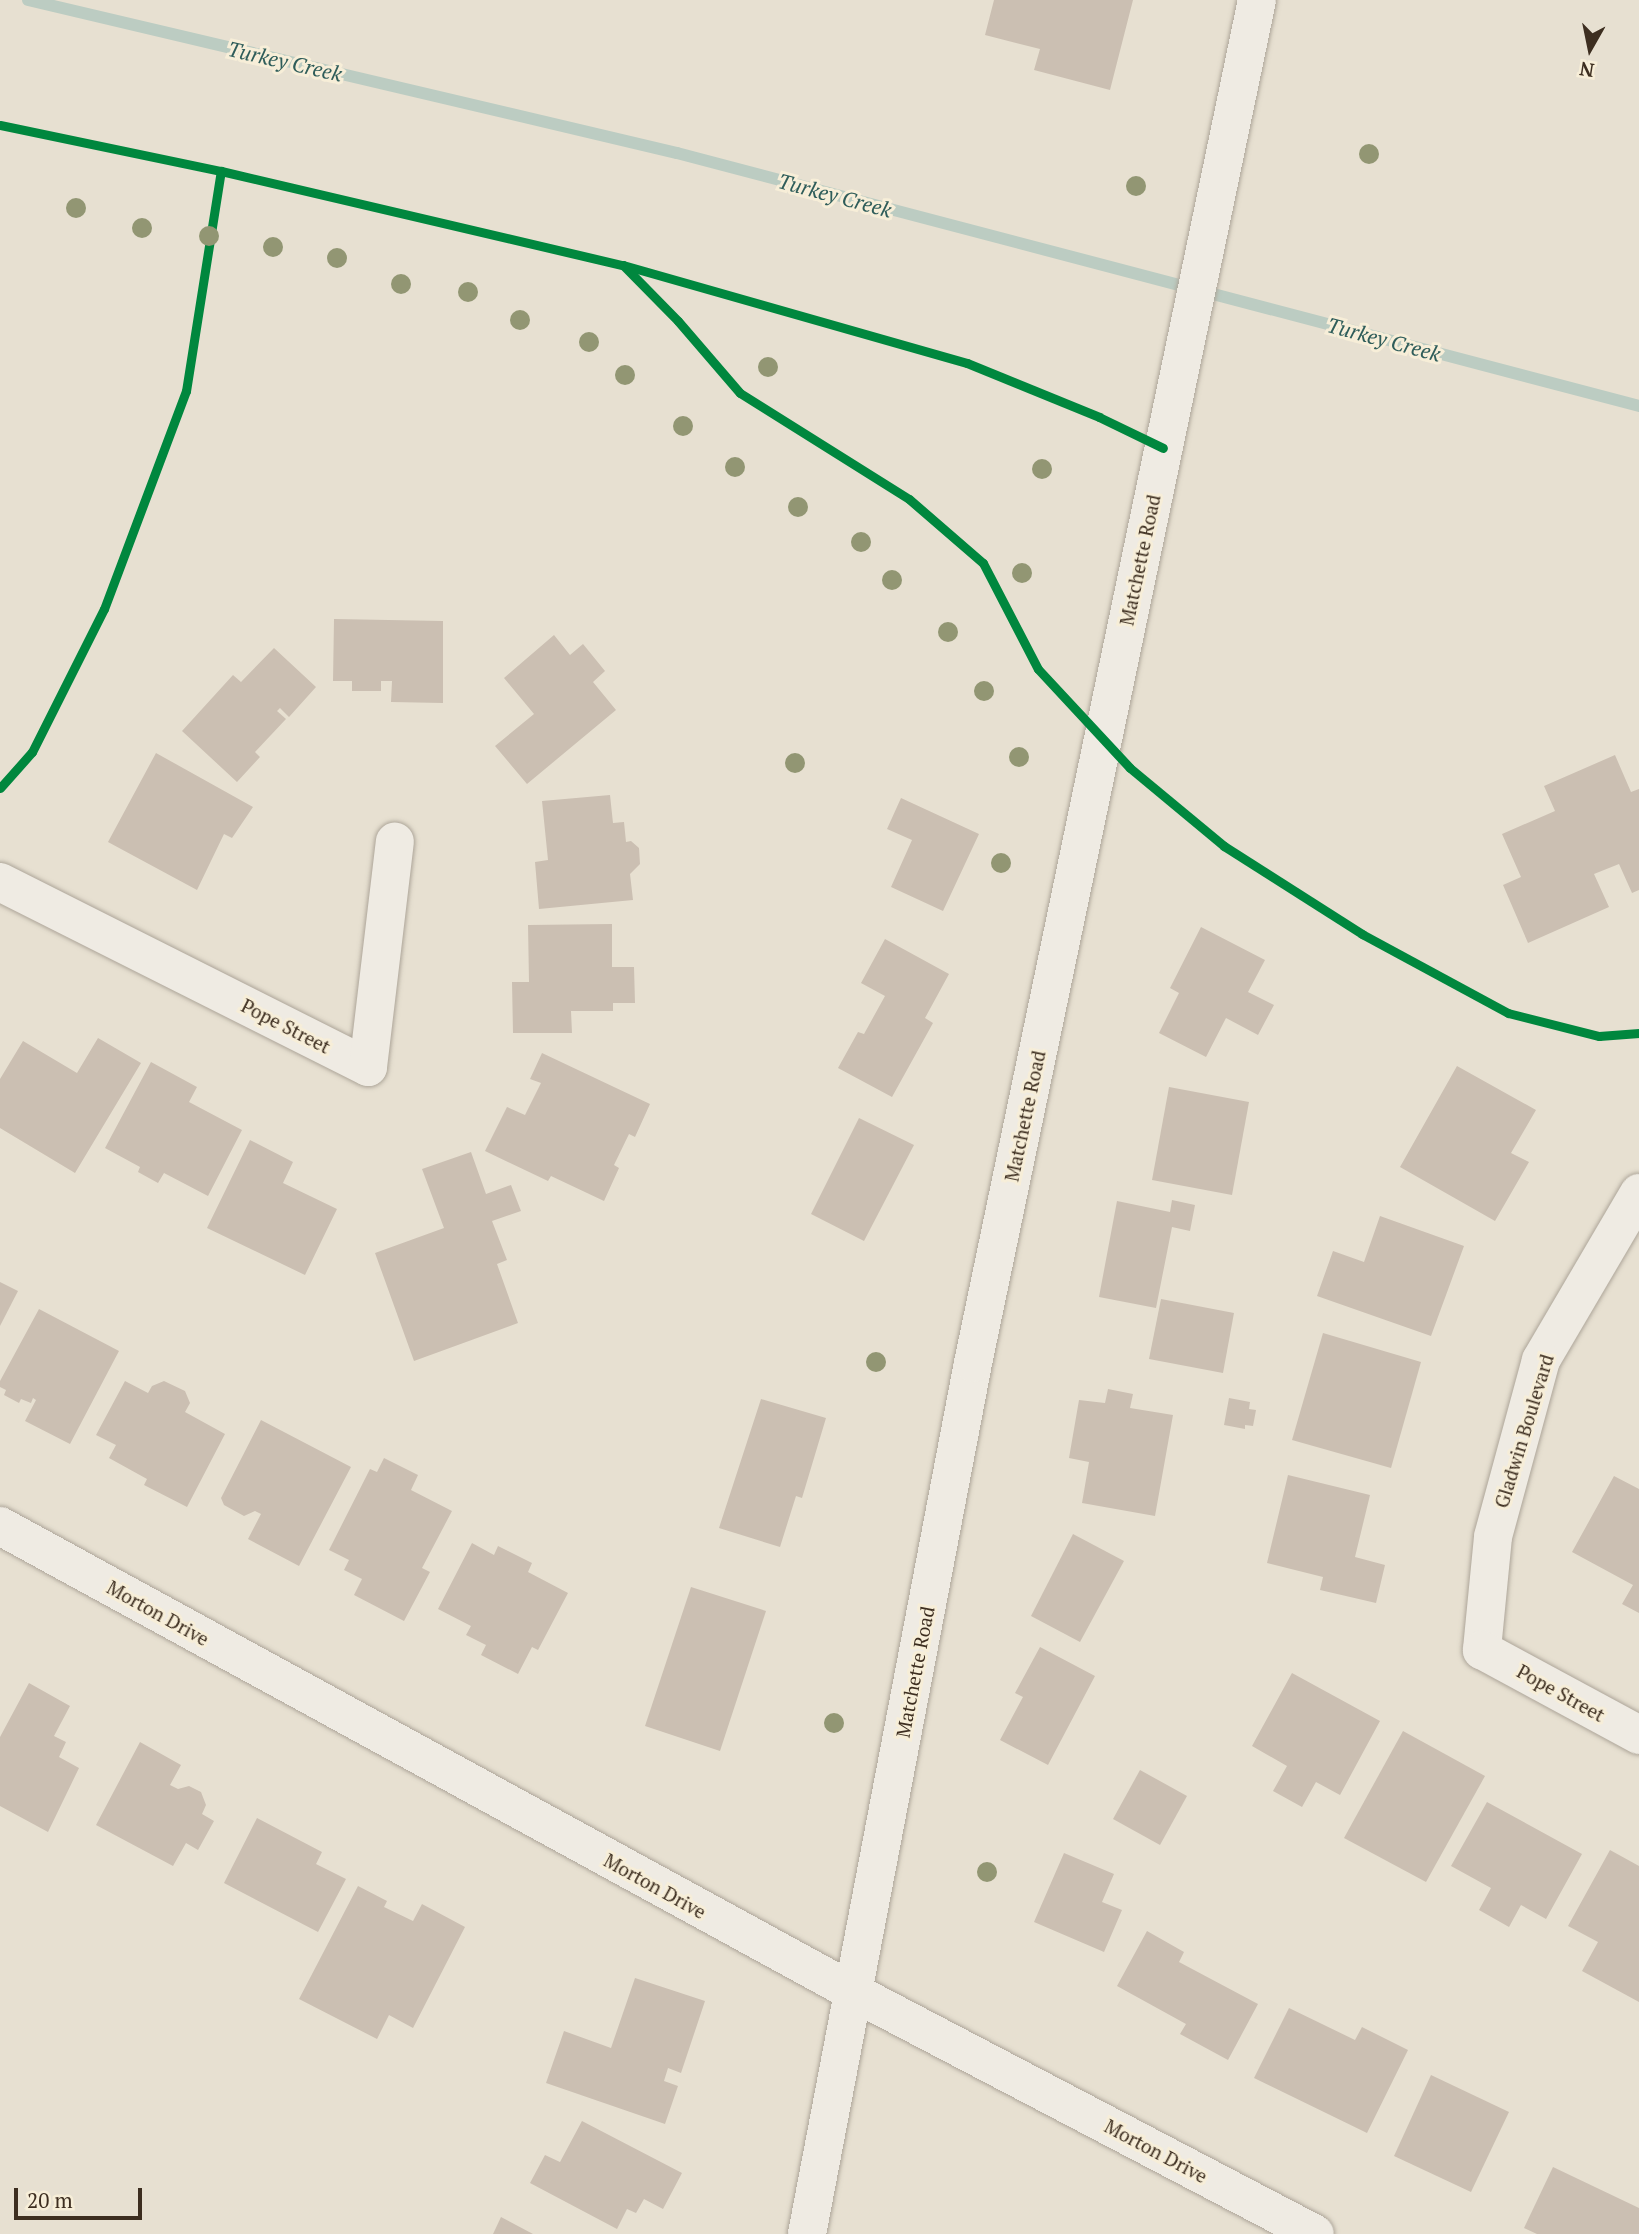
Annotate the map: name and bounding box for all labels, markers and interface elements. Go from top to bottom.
north arrow [1555,14,1625,84]
water label: Turkey Creek [225,36,345,86]
text: N [1578,57,1596,84]
water label: Turkey Creek [775,168,895,222]
water label: Turkey Creek [1324,312,1444,366]
street label: Matchette Road [1115,492,1165,628]
street label: Pope Street [238,994,334,1058]
street label: Matchette Road [1000,1048,1050,1184]
street label: Gladwin Boulevard [1490,1351,1558,1511]
street label: Morton Drive [103,1576,213,1650]
street label: Matchette Road [891,1604,939,1740]
street label: Pope Street [1513,1660,1609,1726]
street label: Morton Drive [600,1849,710,1923]
street label: Morton Drive [1101,2114,1211,2188]
scale bar [18,2174,145,2218]
text: 20 m [27,2186,73,2214]

